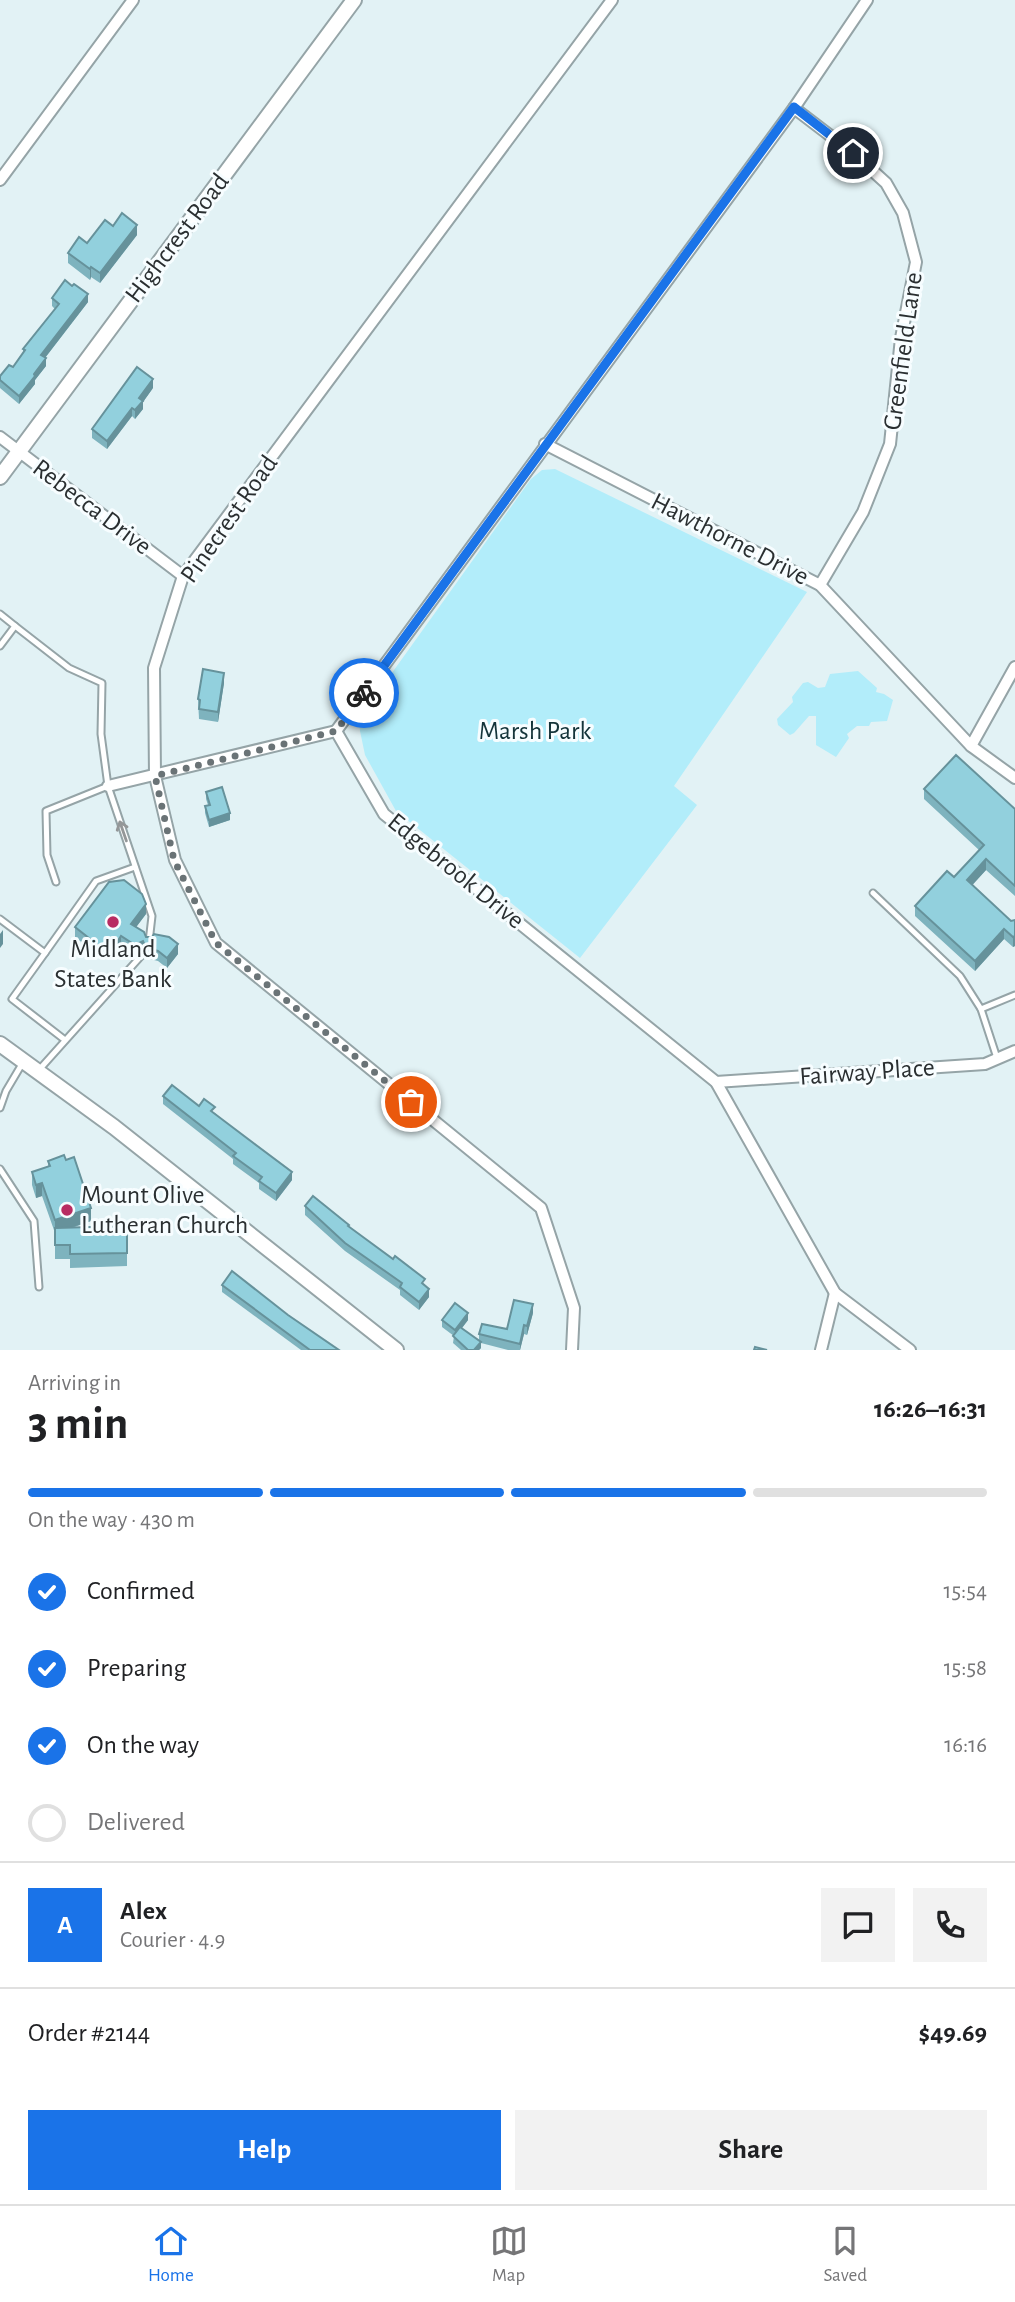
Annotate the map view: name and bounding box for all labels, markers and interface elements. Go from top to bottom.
pin [823,123,883,183]
icon: home [834,134,872,172]
street label: Highcrest Road [120,169,234,307]
street label: Greenfield Lane [879,270,927,432]
street label: Pinecrest Road [176,450,282,588]
street label: Rebecca Drive [28,454,156,560]
street label: Hawthorne Drive [647,488,813,590]
courier [329,658,399,728]
icon: bike [345,674,383,712]
park label: Marsh Park [479,718,591,744]
street label: Edgebrook Drive [383,808,529,934]
one-way arrow [116,820,129,842]
marker: Midland States Bank [105,914,121,930]
place label: Midland States Bank [54,936,172,992]
street label: Fairway Place [798,1054,936,1090]
pin [381,1072,441,1132]
icon: bag [392,1083,430,1121]
place label: Mount Olive Lutheran Church [81,1182,248,1238]
marker: Mount Olive Lutheran Church [59,1202,75,1218]
text: Arriving in [28,1372,121,1395]
text: 16:26–16:31 [874,1396,987,1422]
text: 3 min [28,1401,128,1447]
text: On the way · 430 m [28,1509,195,1532]
icon: check [28,1573,66,1611]
text: Confirmed [87,1578,195,1604]
text: 15:54 [944,1580,987,1603]
icon: check [28,1650,66,1688]
text: Preparing [87,1655,186,1681]
text: 15:58 [944,1657,987,1680]
icon: check [28,1727,66,1765]
text: On the way [87,1732,199,1758]
text: 16:16 [944,1734,987,1757]
text: Delivered [87,1809,185,1835]
button: chat [821,1888,895,1962]
button: phone [913,1888,987,1962]
text: Alex [120,1898,167,1924]
text: A [57,1912,73,1938]
text: Courier · 4.9 [120,1929,225,1952]
text: Order #2144 [28,2020,150,2046]
text: $49.69 [919,2020,987,2046]
button: Help [28,2110,501,2190]
button: Share [515,2110,987,2190]
tab: Home [148,2222,194,2287]
tab: Map [490,2222,528,2287]
tab: Saved [824,2222,867,2287]

